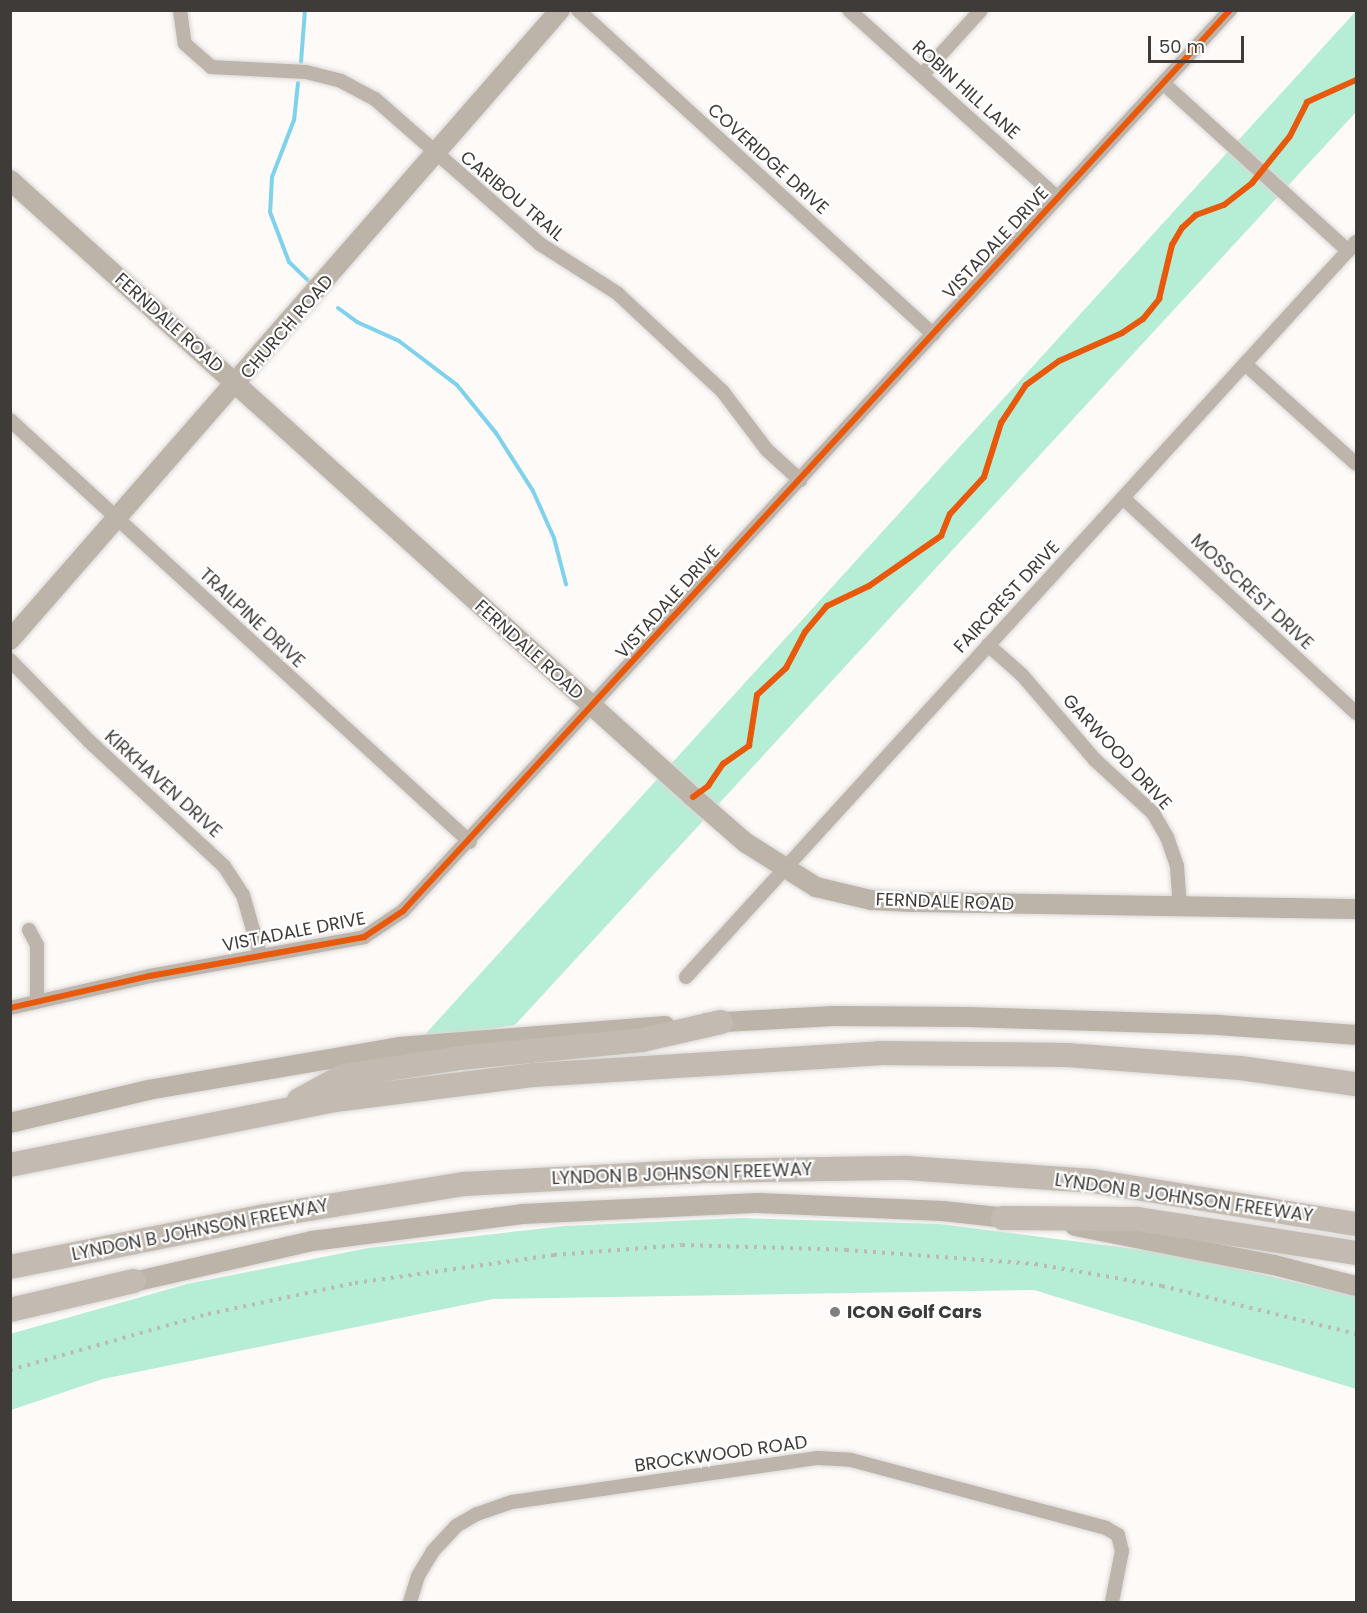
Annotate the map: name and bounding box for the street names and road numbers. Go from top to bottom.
street label: ROBIN HILL LANE [908,36,1024,144]
street label: COVERIDGE DRIVE [703,99,833,219]
street label: CARIBOU TRAIL [456,146,568,246]
street label: VISTADALE DRIVE [939,183,1053,303]
street label: FERNDALE ROAD [110,269,228,377]
street label: CHURCH ROAD [236,271,338,383]
street label: MOSSCREST DRIVE [1186,530,1318,654]
street label: FAIRCREST DRIVE [950,537,1064,657]
street label: VISTADALE DRIVE [611,541,725,663]
street label: TRAILPINE DRIVE [195,564,309,672]
street label: FERNDALE ROAD [470,596,588,704]
street label: GARWOOD DRIVE [1058,690,1176,814]
street label: KIRKHAVEN DRIVE [100,726,226,842]
street label: FERNDALE ROAD [875,889,1015,915]
street label: VISTADALE DRIVE [221,908,367,956]
street label: LYNDON B JOHNSON FREEWAY [551,1159,813,1189]
street label: LYNDON B JOHNSON FREEWAY [1053,1169,1315,1227]
street label: LYNDON B JOHNSON FREEWAY [70,1195,330,1265]
street label: BROCKWOOD ROAD [633,1431,809,1477]

